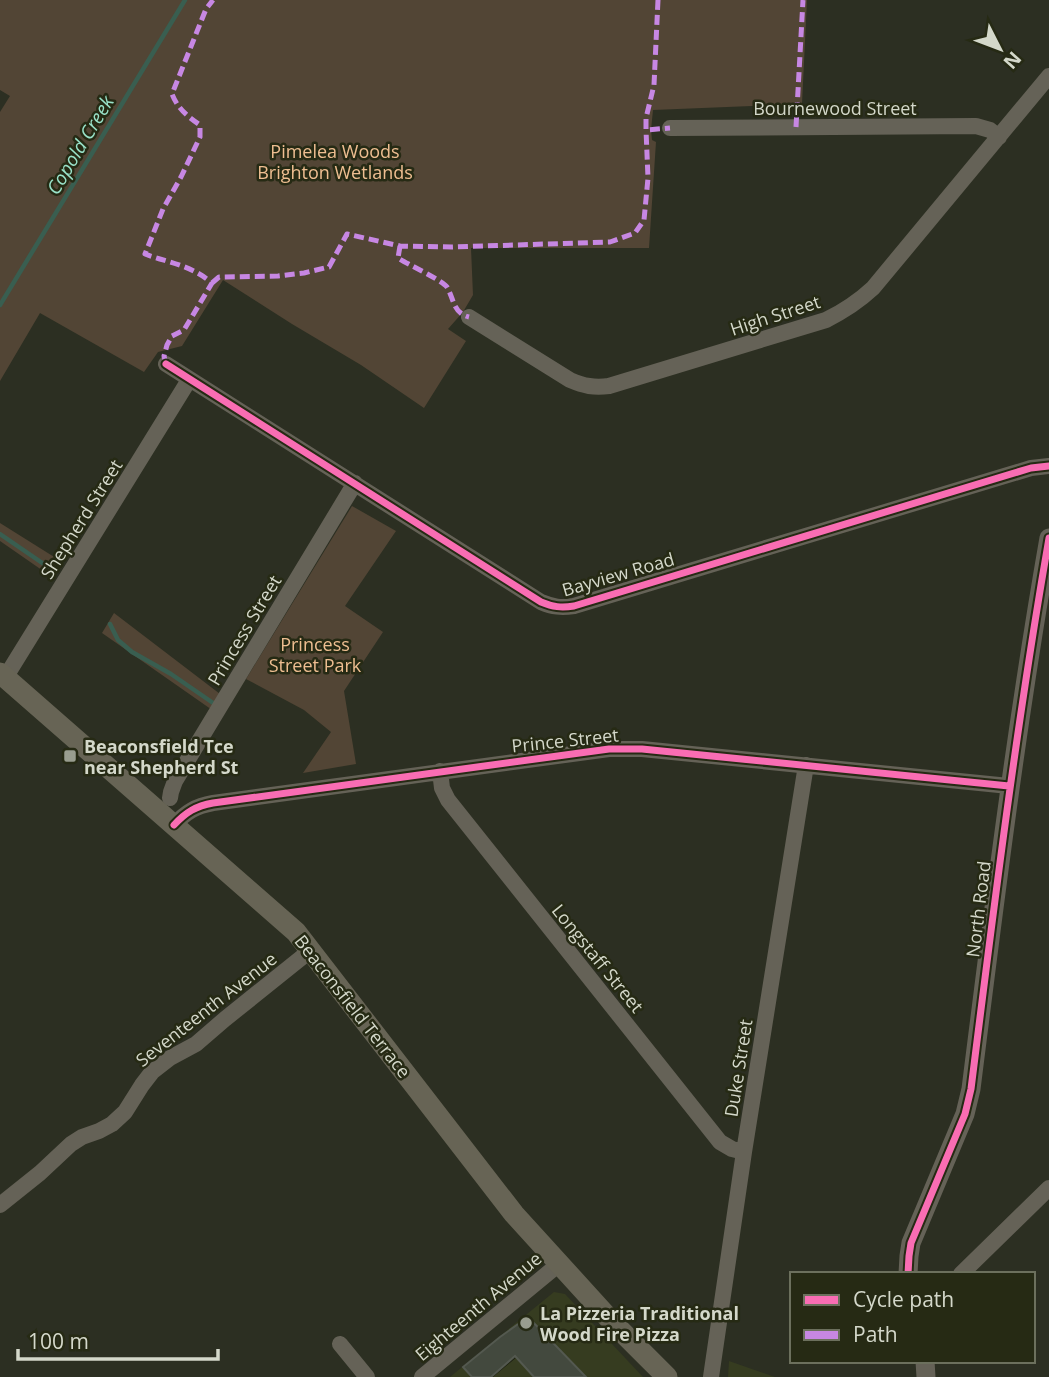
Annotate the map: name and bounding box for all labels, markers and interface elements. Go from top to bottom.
north arrow [965,14,1035,84]
text: N [998,46,1027,75]
water label: Copold Creek [40,90,120,199]
street label: Bournewood Street [753,96,917,120]
park label: Pimelea Woods Brighton Wetlands [257,139,413,184]
street label: High Street [727,289,823,341]
street label: Shepherd Street [35,455,127,583]
street label: Bayview Road [559,546,677,602]
street label: Princess Street [202,570,286,690]
park label: Princess Street Park [269,632,362,677]
street label: Prince Street [510,722,620,758]
place label: Beaconsfield Tce near Shepherd St [84,734,239,779]
marker: Beaconsfield Tce near Shepherd St [62,748,78,764]
street label: North Road [960,859,996,959]
street label: Longstaff Street [547,899,649,1017]
street label: Beaconsfield Terrace [290,930,416,1082]
street label: Seventeenth Avenue [131,946,281,1072]
street label: Duke Street [718,1017,758,1119]
street label: Eighteenth Avenue [410,1246,546,1366]
legend [790,1272,1035,1363]
text: Cycle path [853,1285,954,1313]
place label: La Pizzeria Traditional Wood Fire Pizza [540,1301,739,1346]
marker: La Pizzeria Traditional Wood Fire Pizza [518,1315,534,1331]
scale bar [18,1318,217,1362]
text: Path [853,1320,898,1348]
text: 100 m [28,1327,89,1355]

